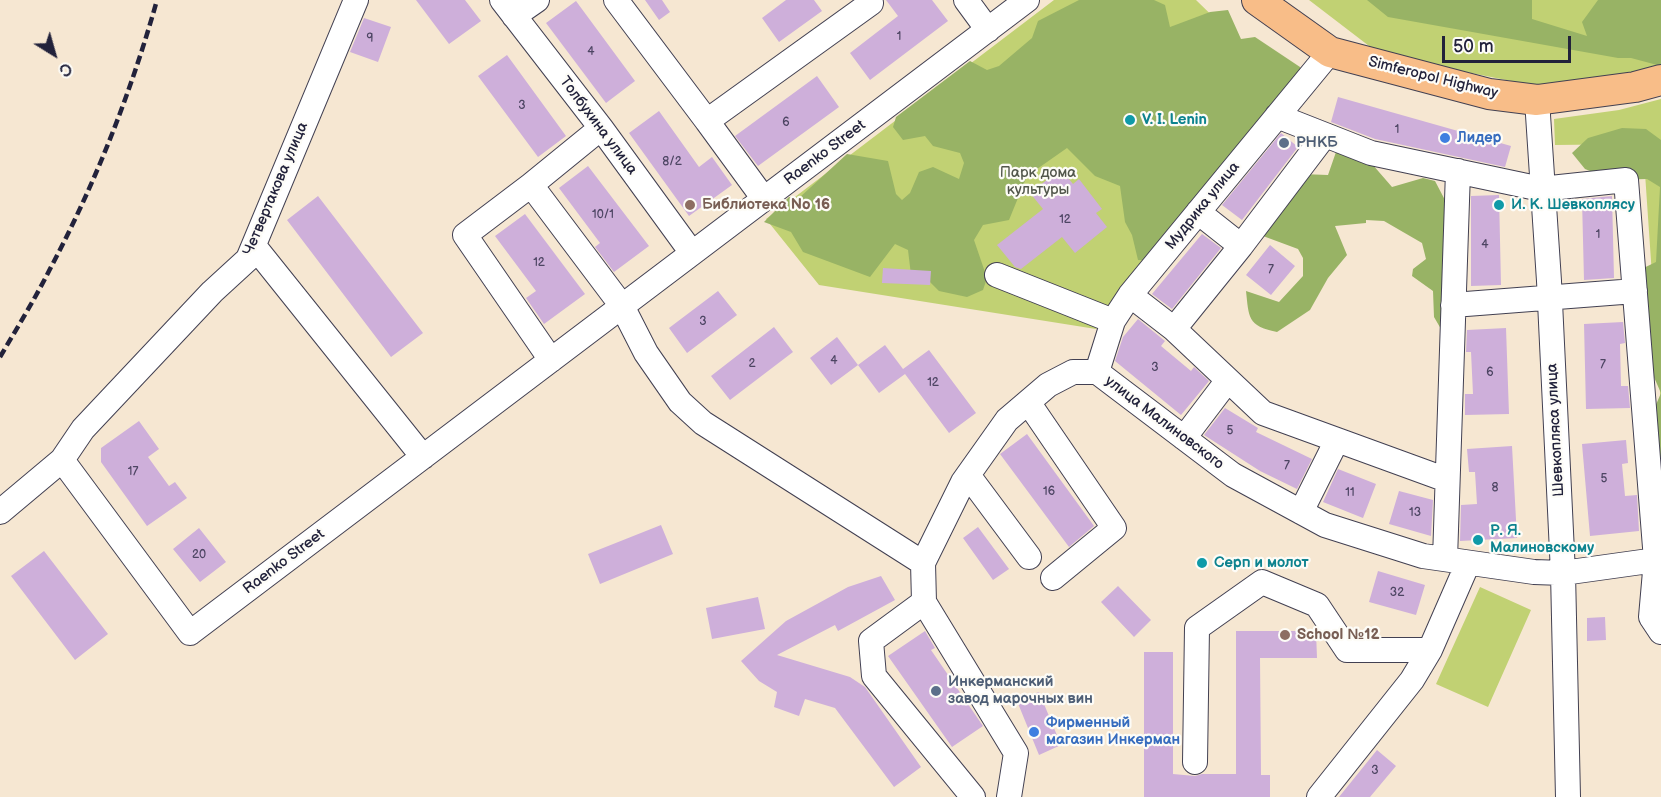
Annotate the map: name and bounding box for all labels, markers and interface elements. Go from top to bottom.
north arrow [24,24,84,84]
scale bar [1445,24,1574,62]
house number: 1 [897,30,901,44]
house number: 9 [367,32,373,46]
text: 50 m [1453,36,1494,57]
house number: 4 [587,45,595,59]
street label: Simferopol Highway [1366,53,1500,103]
text: С [55,58,75,80]
street label: Толбухина улица [555,73,641,179]
house number: 3 [518,99,526,113]
place label: V. I. Lenin [1142,111,1207,129]
marker: V. I. Lenin [1123,113,1137,127]
house number: 6 [782,116,790,130]
street label: Raenko Street [781,117,869,189]
street label: Четвертакова улица [240,120,312,258]
house number: 1 [1395,123,1399,137]
place label: Лидер [1457,129,1501,147]
marker: Лидер [1438,131,1452,145]
place label: РНКБ [1296,134,1338,152]
marker: РНКБ [1277,136,1291,150]
house number: 8/2 [662,155,682,169]
street label: Мудрика улица [1162,159,1244,253]
park label: Парк дома культуры [1000,164,1076,199]
place label: Библиотека No 16 [702,196,830,214]
place label: И. К. Шевкоплясу [1511,196,1635,214]
marker: Библиотека No 16 [683,198,697,212]
marker: И. К. Шевкоплясу [1492,198,1506,212]
house number: 10/1 [592,208,614,222]
house number: 12 [1059,213,1071,227]
house number: 1 [1596,228,1600,242]
house number: 4 [1481,238,1489,252]
house number: 12 [533,256,545,270]
house number: 7 [1268,263,1274,277]
house number: 3 [699,315,707,329]
house number: 4 [830,354,838,368]
house number: 2 [748,357,756,371]
house number: 7 [1600,358,1606,372]
house number: 3 [1151,361,1159,375]
street label: Шевкопляса улица [1544,363,1568,497]
house number: 6 [1486,366,1494,380]
street label: улица Малиновского [1101,372,1227,474]
house number: 12 [927,376,939,390]
house number: 5 [1227,424,1233,438]
house number: 7 [1284,459,1290,473]
house number: 17 [128,465,138,479]
house number: 5 [1601,472,1607,486]
house number: 8 [1492,481,1498,495]
house number: 16 [1043,485,1055,499]
house number: 11 [1345,486,1355,500]
house number: 13 [1409,506,1421,520]
place label: Р. Я. Малиновскому [1490,522,1594,557]
street label: Raenko Street [240,526,328,598]
marker: Р. Я. Малиновскому [1471,533,1485,547]
house number: 20 [192,548,206,562]
place label: Серп и молот [1214,554,1309,572]
marker: Серп и молот [1195,556,1209,570]
house number: 32 [1390,586,1404,600]
place label: School №12 [1297,626,1379,644]
marker: School №12 [1278,628,1292,642]
place label: Инкерманский завод марочных вин [948,673,1093,708]
marker: Инкерманский завод марочных вин [929,684,943,698]
place label: Фирменный магазин Инкерман [1046,714,1180,749]
marker: Фирменный магазин Инкерман [1027,725,1041,739]
house number: 3 [1371,764,1379,778]

